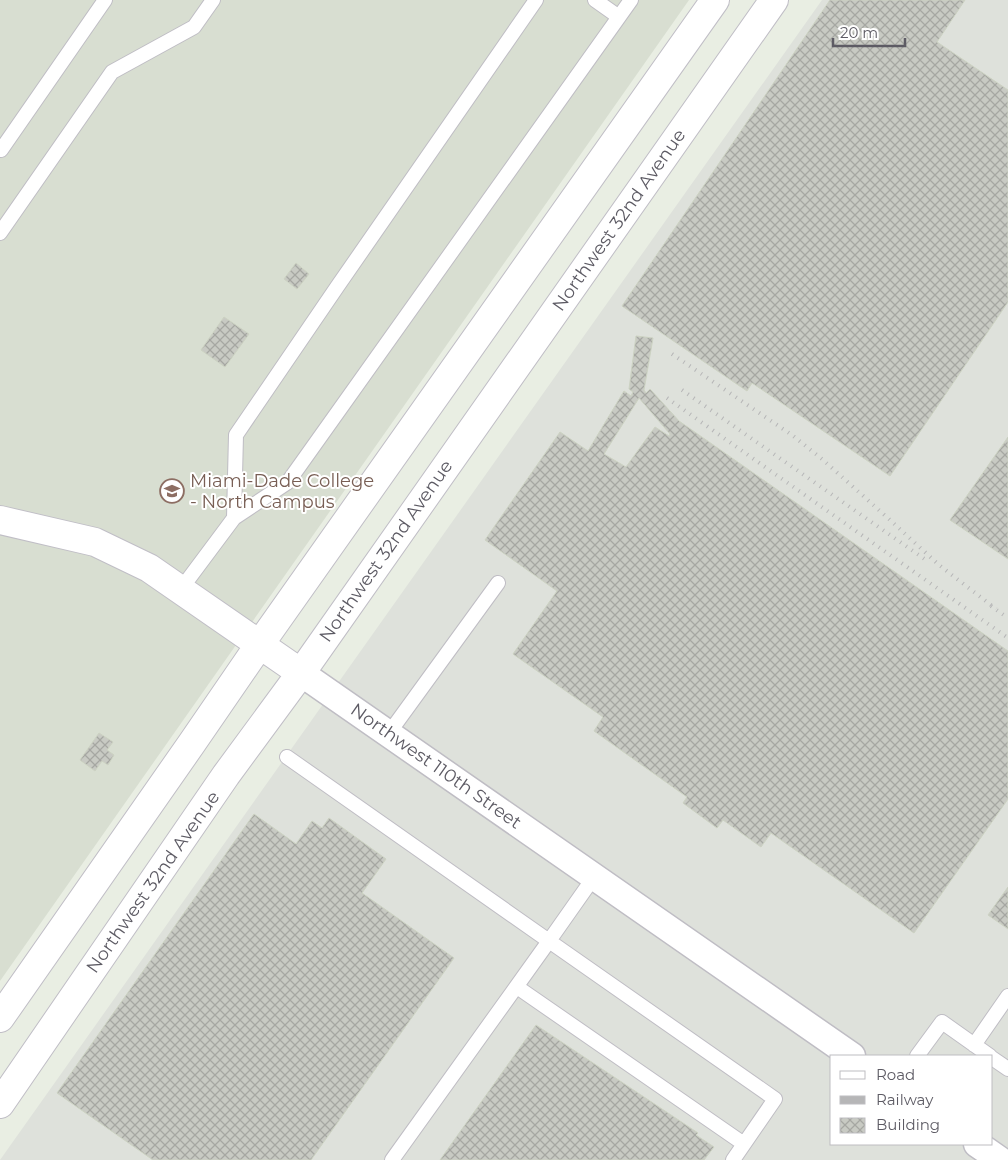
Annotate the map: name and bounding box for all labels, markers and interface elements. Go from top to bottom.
scale bar [833,15,906,47]
text: 20 m [840,23,878,42]
street label: Northwest 32nd Avenue [548,125,690,315]
street label: Northwest 32nd Avenue [315,456,457,646]
place label: Miami-Dade College - North Campus [190,470,374,513]
school or university icon: Miami-Dade College - North Campus [159,478,185,504]
street label: Northwest 110th Street [346,699,526,833]
street label: Northwest 32nd Avenue [82,787,224,977]
legend [830,1055,993,1145]
text: Road [876,1065,915,1084]
text: Railway [876,1090,934,1109]
text: Building [876,1115,940,1134]

